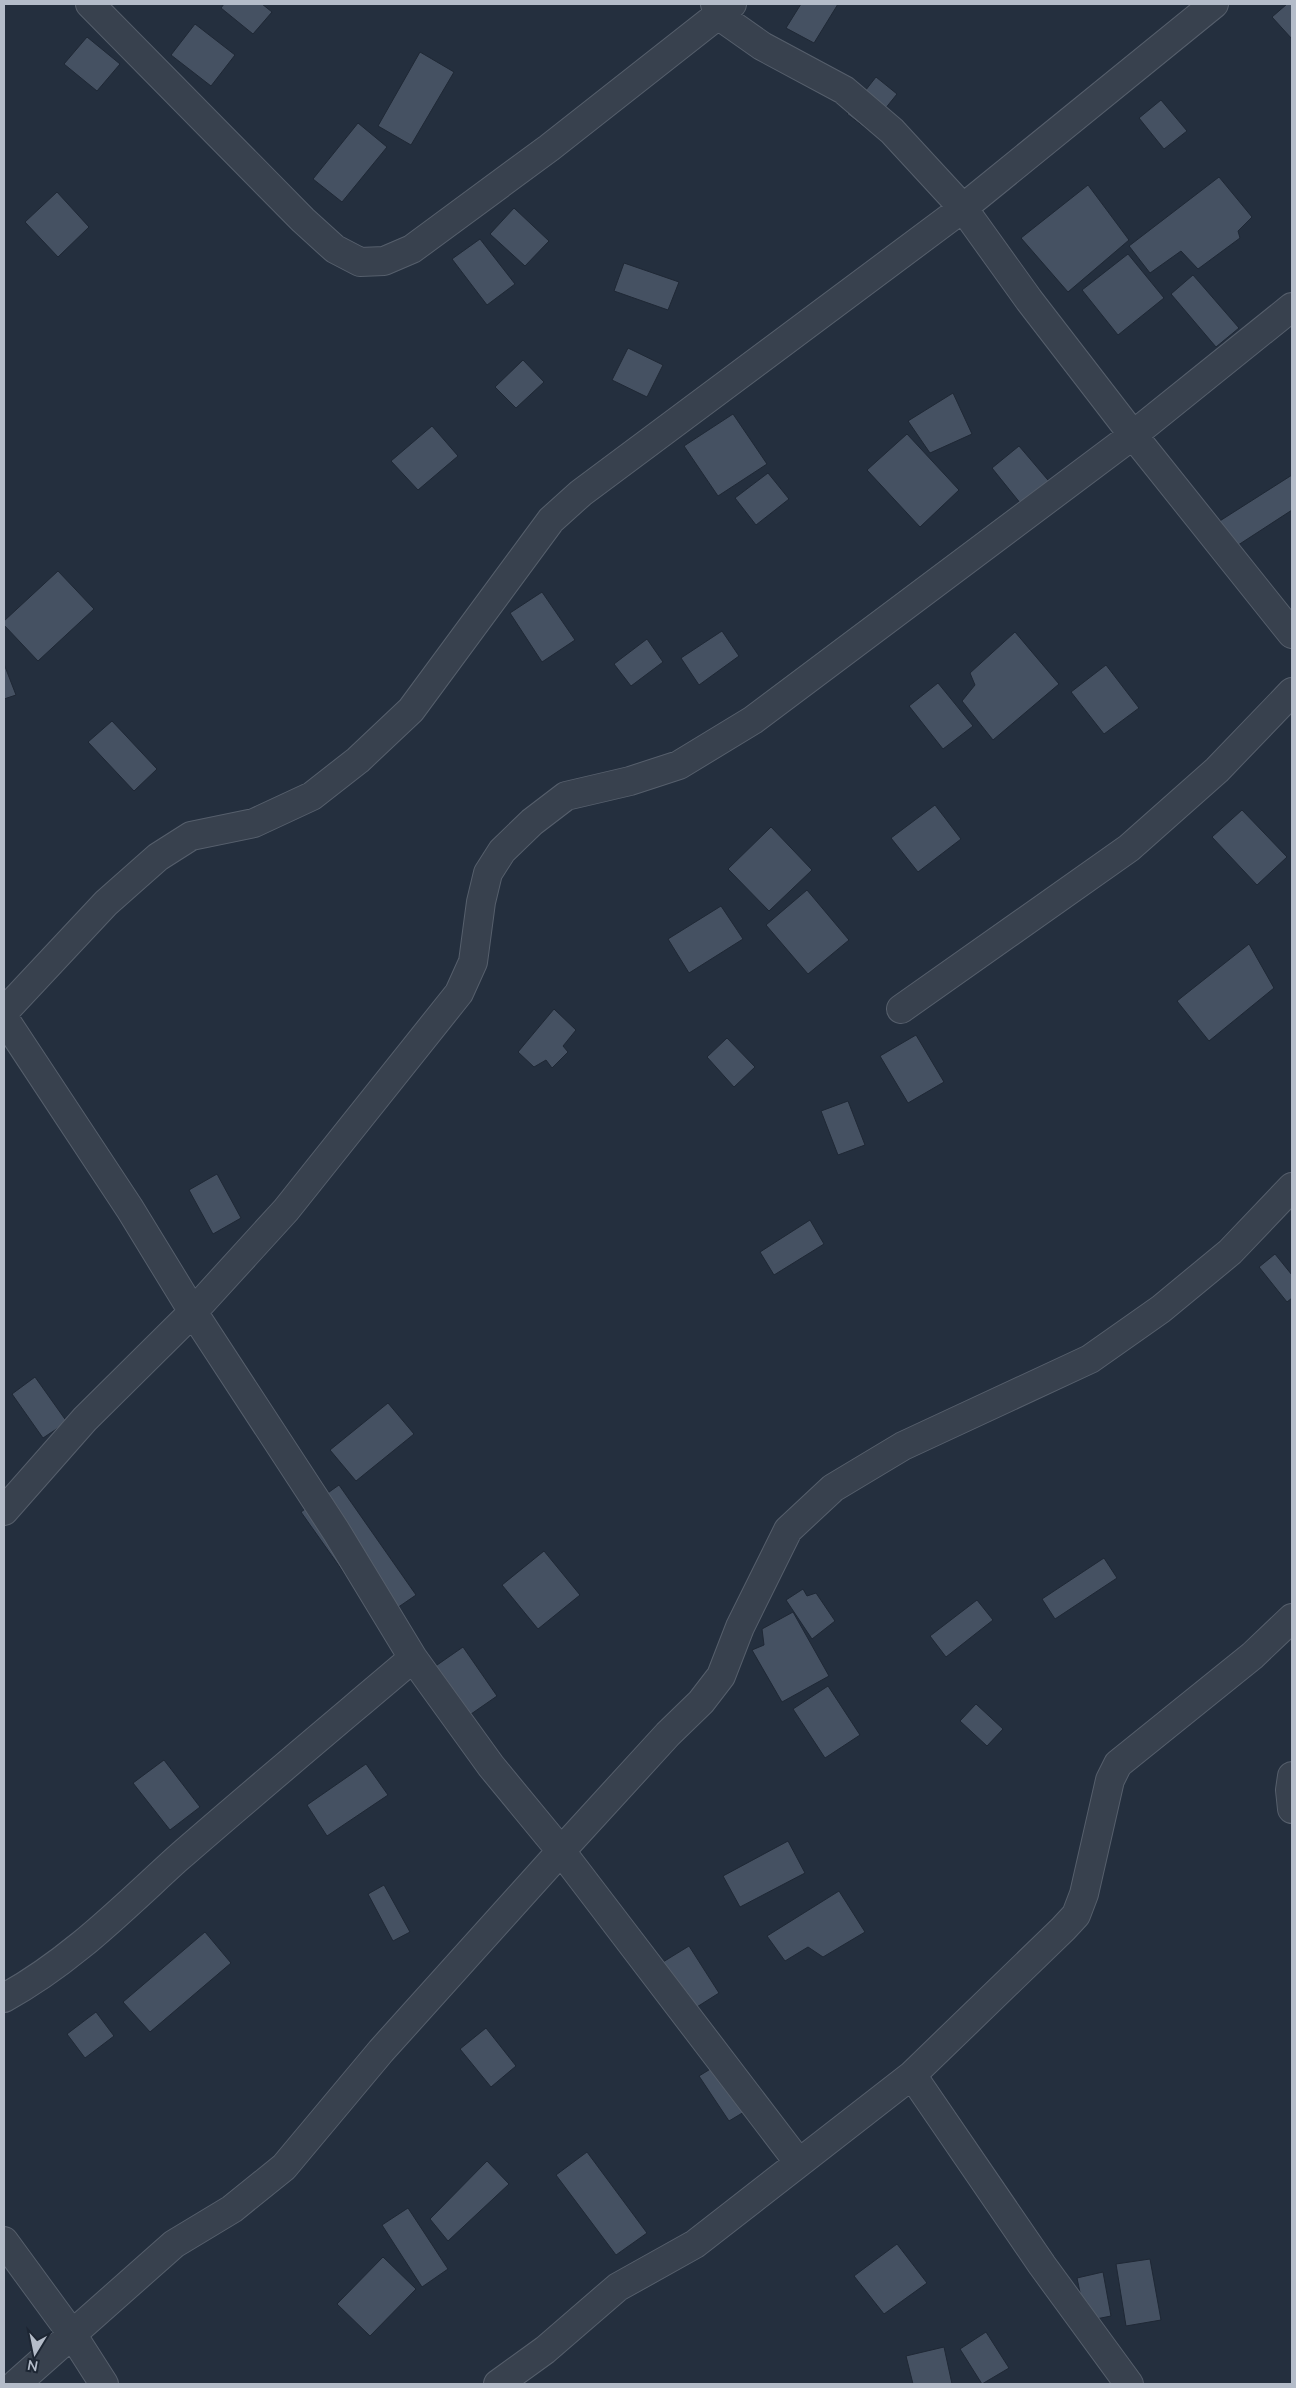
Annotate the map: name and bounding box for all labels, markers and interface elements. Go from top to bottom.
north arrow [10,2328,60,2378]
text: N [26,2356,40,2376]

